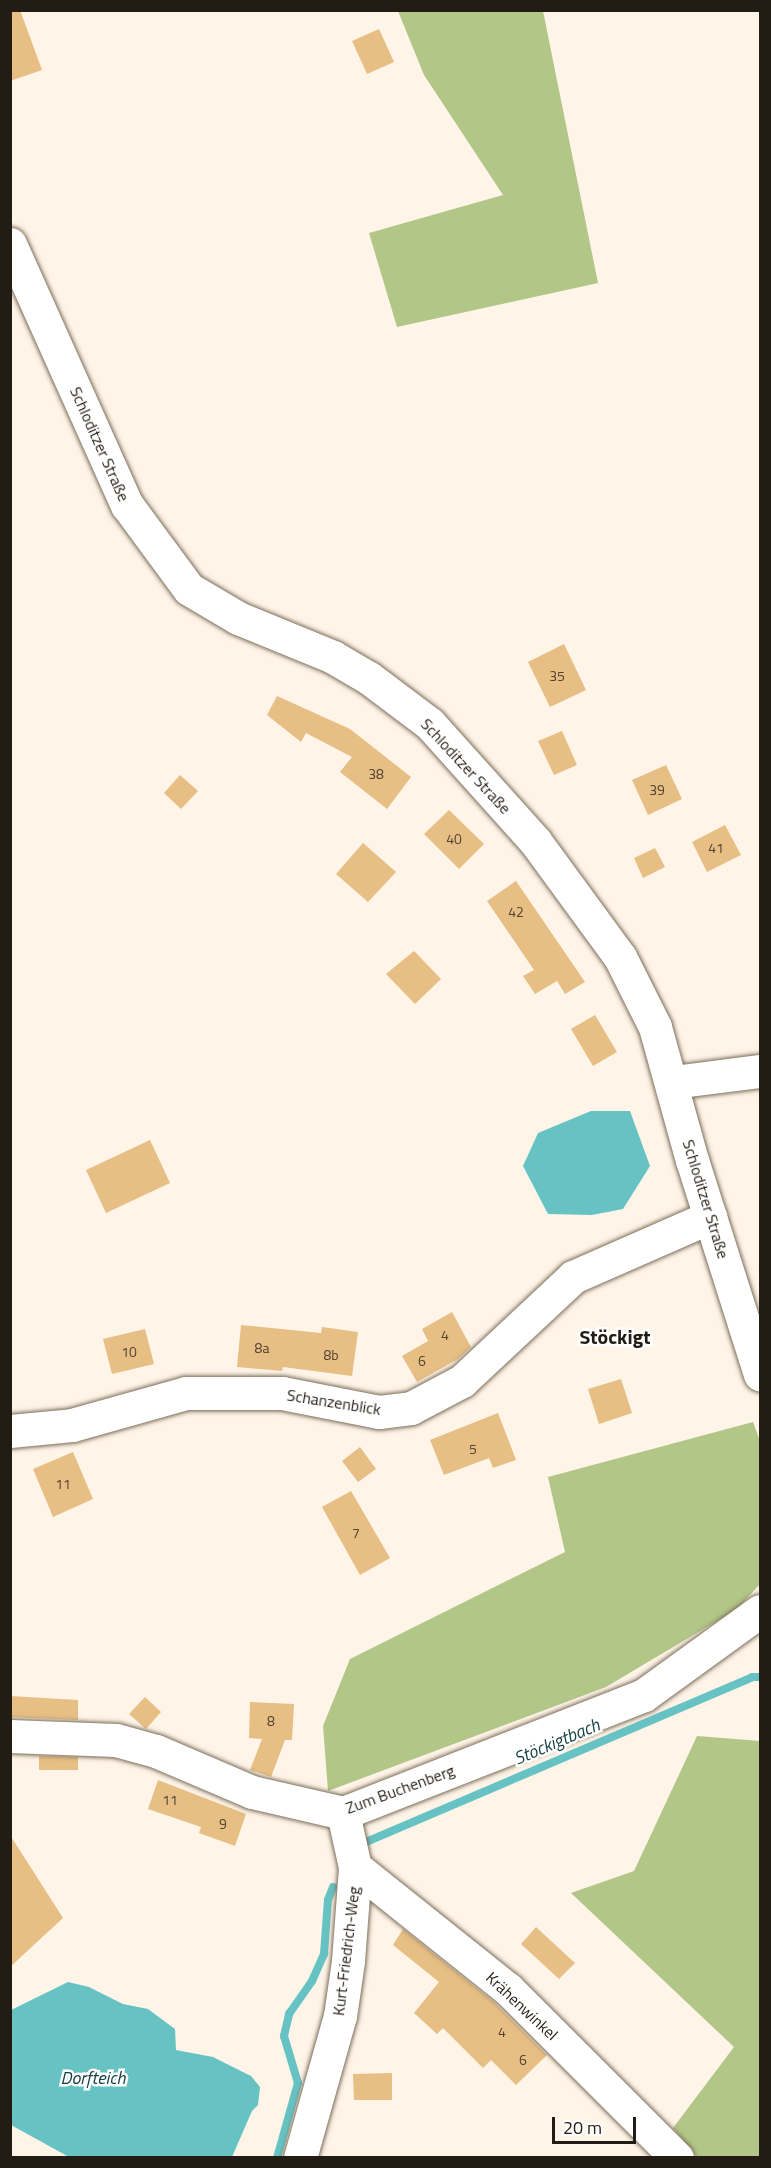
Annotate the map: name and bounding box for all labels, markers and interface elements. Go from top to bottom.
street label: Schloditzer Straße [66,384,134,504]
house number: 35 [549,668,565,684]
street label: Schloditzer Straße [417,714,515,818]
house number: 38 [368,766,384,782]
house number: 39 [649,782,665,798]
house number: 40 [446,831,462,847]
house number: 41 [708,840,724,856]
house number: 42 [508,904,524,920]
street label: Schloditzer Straße [679,1137,733,1261]
district label: Stöckigt [579,1324,651,1348]
house number: 4 [441,1327,449,1343]
house number: 8a [255,1340,269,1356]
house number: 10 [121,1344,137,1360]
house number: 8b [323,1347,339,1363]
house number: 6 [418,1353,426,1369]
street label: Schanzenblick [286,1385,382,1419]
house number: 5 [469,1441,477,1457]
house number: 11 [55,1476,71,1492]
house number: 7 [352,1525,360,1541]
house number: 8 [267,1713,275,1729]
water label: Stöckigtbach [511,1714,603,1770]
street label: Zum Buchenberg [343,1760,457,1818]
house number: 11 [162,1792,178,1808]
house number: 9 [219,1816,227,1832]
street label: Kurt-Friedrich-Weg [329,1885,363,2017]
street label: Krähenwinkel [482,1968,562,2044]
house number: 4 [498,2024,506,2040]
house number: 6 [519,2052,527,2068]
water label: Dorfteich [60,2067,126,2089]
scale bar [555,2105,639,2143]
text: 20 m [563,2114,602,2141]

